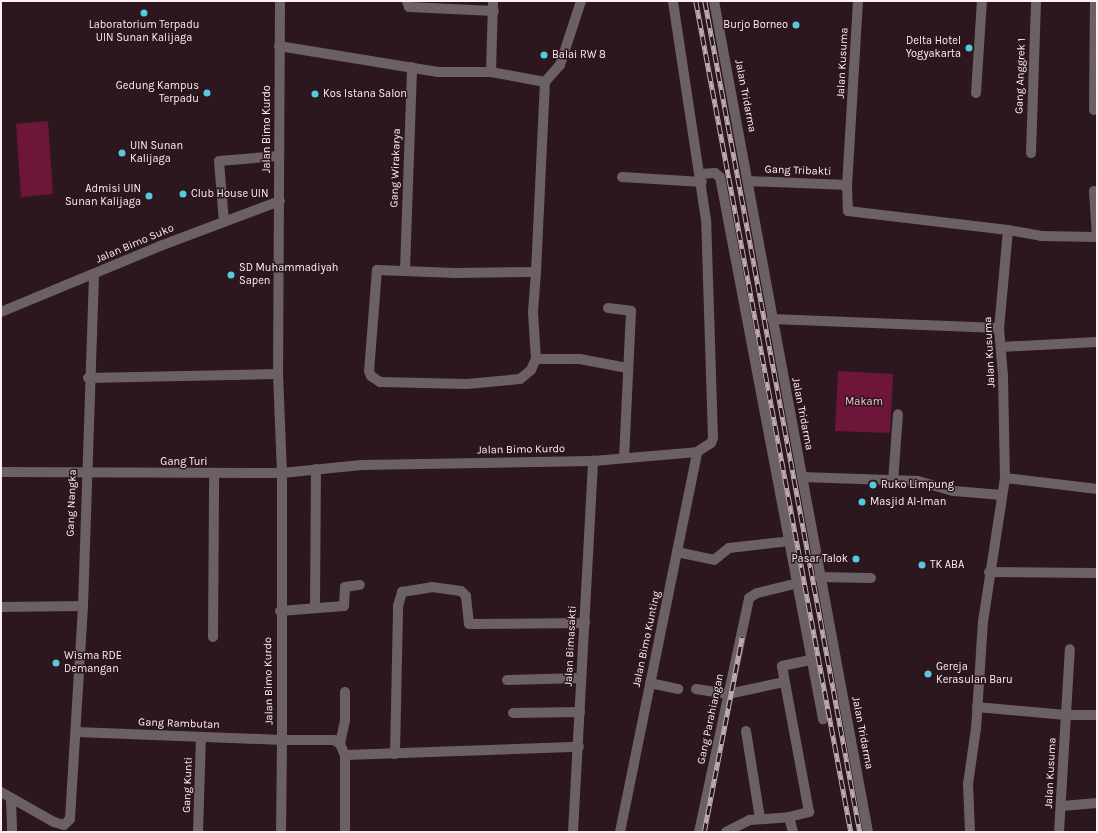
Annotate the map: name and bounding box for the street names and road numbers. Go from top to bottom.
street label: Jalan Kusuma [835,27,851,99]
street label: Gang Anggrek 1 [1013,38,1029,114]
street label: Jalan Tridarma [731,59,759,133]
street label: Jalan Bimo Kurdo [260,85,274,173]
street label: Gang Wirakarya [388,128,404,208]
street label: Gang Tribakti [764,163,832,179]
street label: Jalan Bimo Suko [94,222,176,266]
street label: Jalan Kusuma [982,316,998,388]
street label: Jalan Tridarma [788,377,816,451]
street label: Jalan Bimo Kurdo [477,443,565,457]
street label: Gang Turi [160,455,208,469]
street label: Gang Nangka [64,469,80,537]
street label: Jalan Bimo Kunting [630,590,664,688]
street label: Jalan Bimasakti [562,605,580,687]
street label: Jalan Bimo Kurdo [262,637,276,725]
street label: Gang Parahiangan [695,672,727,766]
street label: Jalan Tridarma [848,696,876,770]
street label: Gang Rambutan [138,716,220,732]
street label: Jalan Kusuma [1043,737,1059,809]
street label: Gang Kunti [180,757,196,813]

